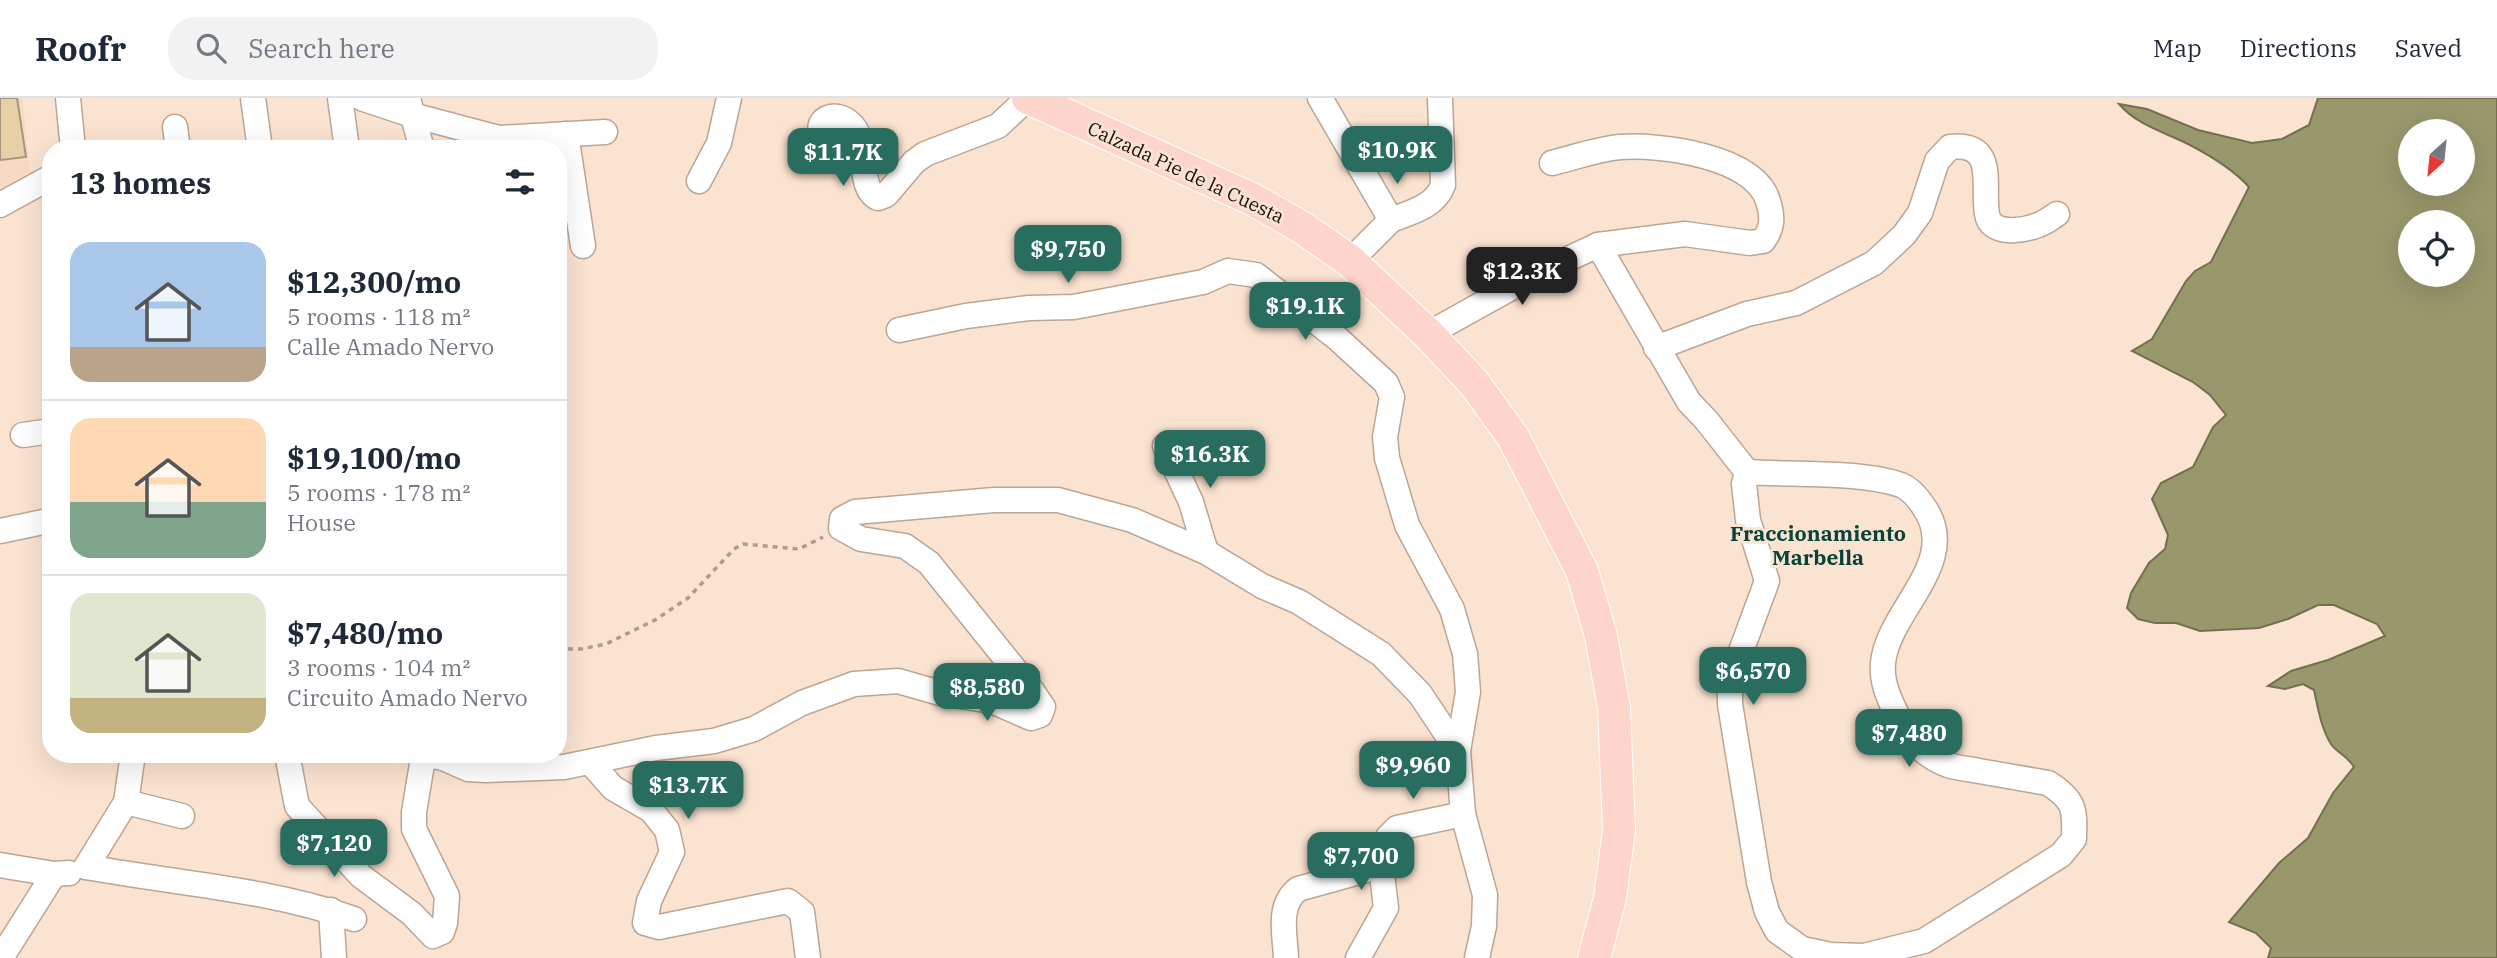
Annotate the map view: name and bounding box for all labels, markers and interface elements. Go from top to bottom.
search box [168,17,658,80]
text: Roofr [35,27,126,70]
icon: search [192,29,230,67]
text: Search here [248,31,395,65]
text: Map [2153,32,2202,64]
text: Directions [2240,32,2357,64]
text: Saved [2395,32,2462,64]
street label: Calzada Pie de la Cuesta [1084,116,1288,228]
north arrow [2398,119,2474,196]
map controls [2398,119,2475,287]
pin: $10.9K [1340,126,1454,186]
pin: $11.7K [786,129,900,188]
text: $10.9K [1357,134,1437,164]
text: $11.7K [803,136,883,166]
text: 13 homes [70,163,211,202]
icon: filters [501,163,539,201]
button: locate [2398,210,2475,287]
pin: $9,750 [1011,226,1125,285]
text: $9,750 [1030,233,1106,263]
pin: $12.3K [1465,248,1579,307]
text: $12.3K [1482,255,1562,285]
text: $12,300/mo [287,262,461,301]
icon: home [126,270,210,354]
pin: $19.1K [1248,282,1362,342]
text: $19.1K [1265,290,1345,320]
text: 5 rooms · 118 m² [287,301,470,331]
text: Calle Amado Nervo [287,331,494,361]
pin: $16.3K [1153,430,1267,490]
text: $19,100/mo [287,438,461,477]
text: $16.3K [1170,438,1250,468]
icon: home [126,446,210,530]
text: 5 rooms · 178 m² [287,477,470,507]
text: House [287,507,356,537]
district label: Fraccionamiento Marbella [1730,519,1906,571]
text: $7,480/mo [287,613,443,652]
icon: home [126,621,210,705]
pin: $6,570 [1696,648,1810,707]
text: 3 rooms · 104 m² [287,652,470,682]
text: $6,570 [1715,655,1791,685]
pin: $8,580 [930,664,1044,723]
text: $8,580 [949,671,1025,701]
text: Circuito Amado Nervo [287,682,528,712]
pin: $7,480 [1852,710,1966,769]
text: $7,480 [1871,717,1947,747]
pin: $9,960 [1356,742,1470,801]
text: $9,960 [1375,749,1451,779]
pin: $13.7K [631,762,745,821]
text: $13.7K [648,769,728,799]
pin: $7,120 [277,820,391,879]
text: $7,120 [296,827,372,857]
pin: $7,700 [1304,832,1418,892]
text: $7,700 [1323,840,1399,870]

